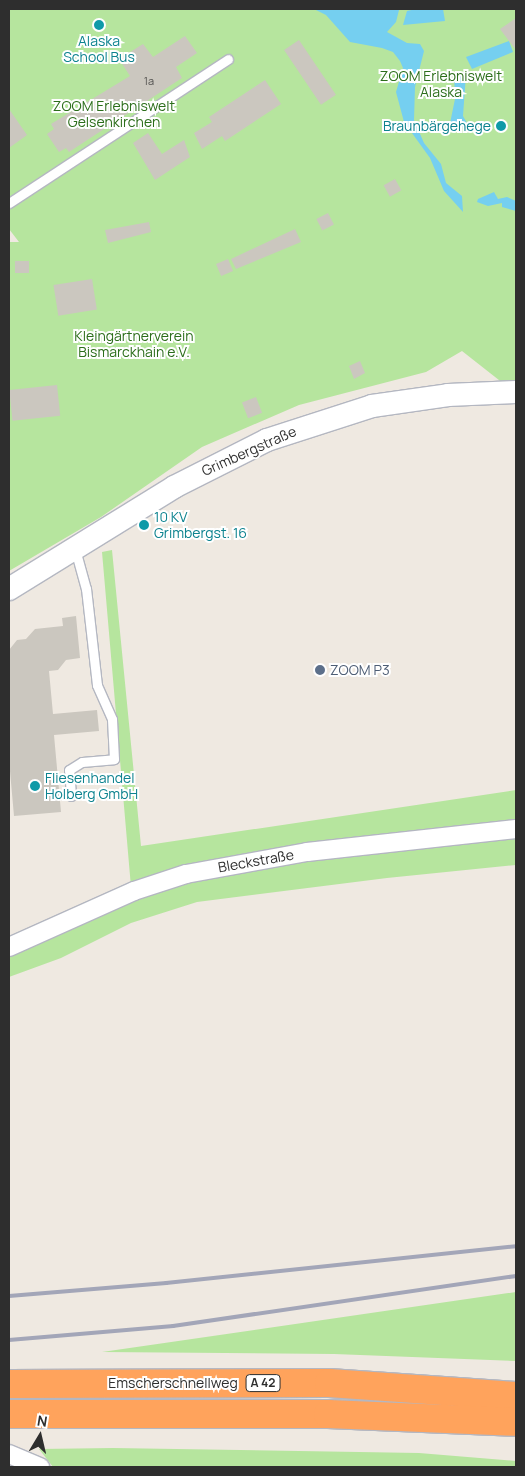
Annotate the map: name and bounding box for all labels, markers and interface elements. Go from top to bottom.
marker: Alaska School Bus [93,19,105,31]
place label: Alaska School Bus [63,33,135,65]
park label: ZOOM Erlebniswelt Alaska [380,68,502,100]
house number: 1a [144,74,154,88]
park label: ZOOM Erlebniswelt Gelsenkirchen [53,98,175,130]
place label: Braunbärgehege [383,118,491,134]
marker: Braunbärgehege [495,120,507,132]
park label: Kleingärtnerverein Bismarckhain e.V. [74,328,194,361]
street label: Grimbergstraße [199,423,299,479]
place label: 10 KV Grimbergst. 16 [154,509,247,542]
marker: 10 KV Grimbergst. 16 [138,519,150,531]
place label: ZOOM P3 [330,662,390,678]
marker: ZOOM P3 [314,664,326,676]
place label: Fliesenhandel Holberg GmbH [45,770,138,802]
marker: Fliesenhandel Holberg GmbH [29,780,41,792]
street label: Bleckstraße [217,846,295,876]
road number: A 42 [246,1374,280,1392]
street label: Emscherschnellweg [108,1375,238,1391]
north arrow [15,1411,65,1461]
text: N [36,1411,49,1431]

